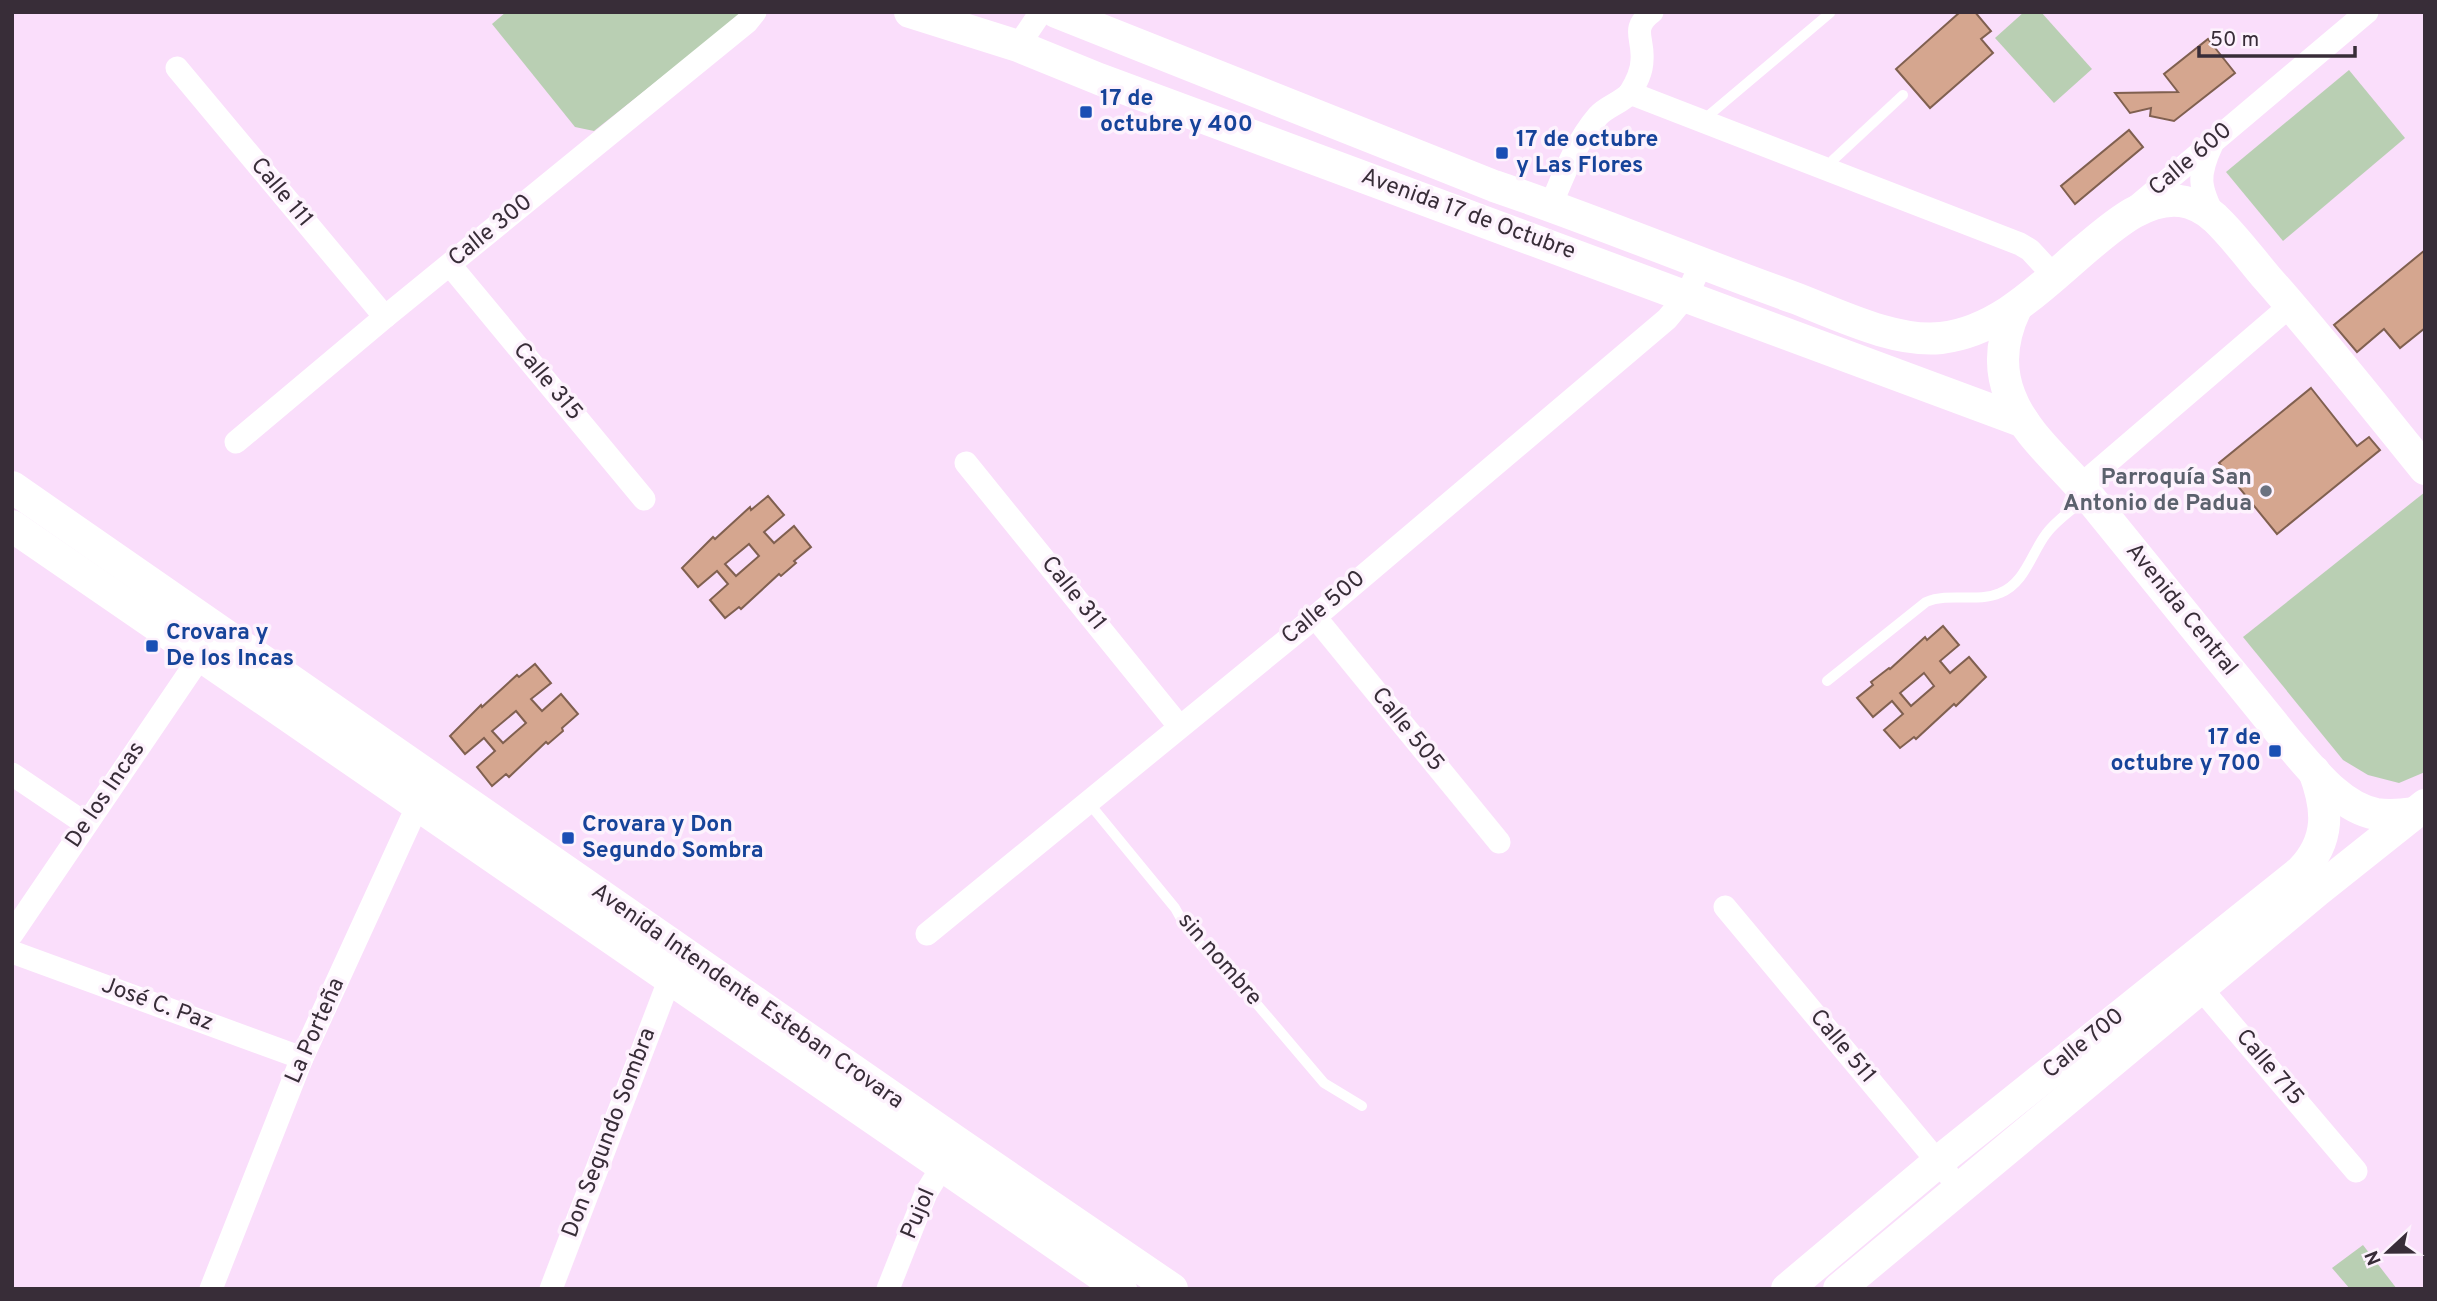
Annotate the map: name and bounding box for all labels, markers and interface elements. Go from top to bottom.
scale bar [2199,14,2355,58]
text: 50 m [2210,27,2259,54]
place label: 17 de octubre y 400 [1100,85,1253,140]
marker: 17 de octubre y 400 [1078,104,1094,120]
street label: Calle 600 [2143,117,2239,203]
place label: 17 de octubre y Las Flores [1516,126,1658,181]
marker: 17 de octubre y Las Flores [1494,145,1510,161]
street label: Calle 111 [243,152,319,234]
street label: Avenida 17 de Octubre [1357,163,1579,267]
street label: Calle 300 [443,188,539,274]
street label: Calle 315 [506,337,588,427]
place label: Parroquía San Antonio de Padua [2063,464,2252,519]
marker: Parroquía San Antonio de Padua [2258,483,2274,499]
street label: Avenida Central [2119,538,2243,682]
street label: Calle 311 [1034,551,1112,637]
street label: Calle 500 [1276,565,1372,651]
place label: Crovara y De los Incas [166,619,294,674]
marker: Crovara y De los Incas [144,638,160,654]
street label: Calle 505 [1364,682,1450,778]
place label: 17 de octubre y 700 [2110,724,2261,779]
street label: De los Incas [60,736,152,854]
marker: 17 de octubre y 700 [2267,743,2283,759]
place label: Crovara y Don Segundo Sombra [582,811,763,866]
marker: Crovara y Don Segundo Sombra [560,830,576,846]
street label: Avenida Intendente Esteban Crovara [585,878,909,1116]
street label: sin nombre [1171,907,1267,1013]
street label: José C. Paz [97,971,217,1039]
street label: La Porteña [280,973,352,1089]
street label: Calle 700 [2037,1002,2131,1086]
street label: Calle 511 [1803,1004,1881,1090]
street label: Don Segundo Sombra [557,1024,663,1242]
street label: Calle 715 [2229,1024,2309,1112]
street label: Pujol [895,1184,943,1244]
north arrow [2353,1217,2423,1287]
text: N [2360,1247,2388,1268]

